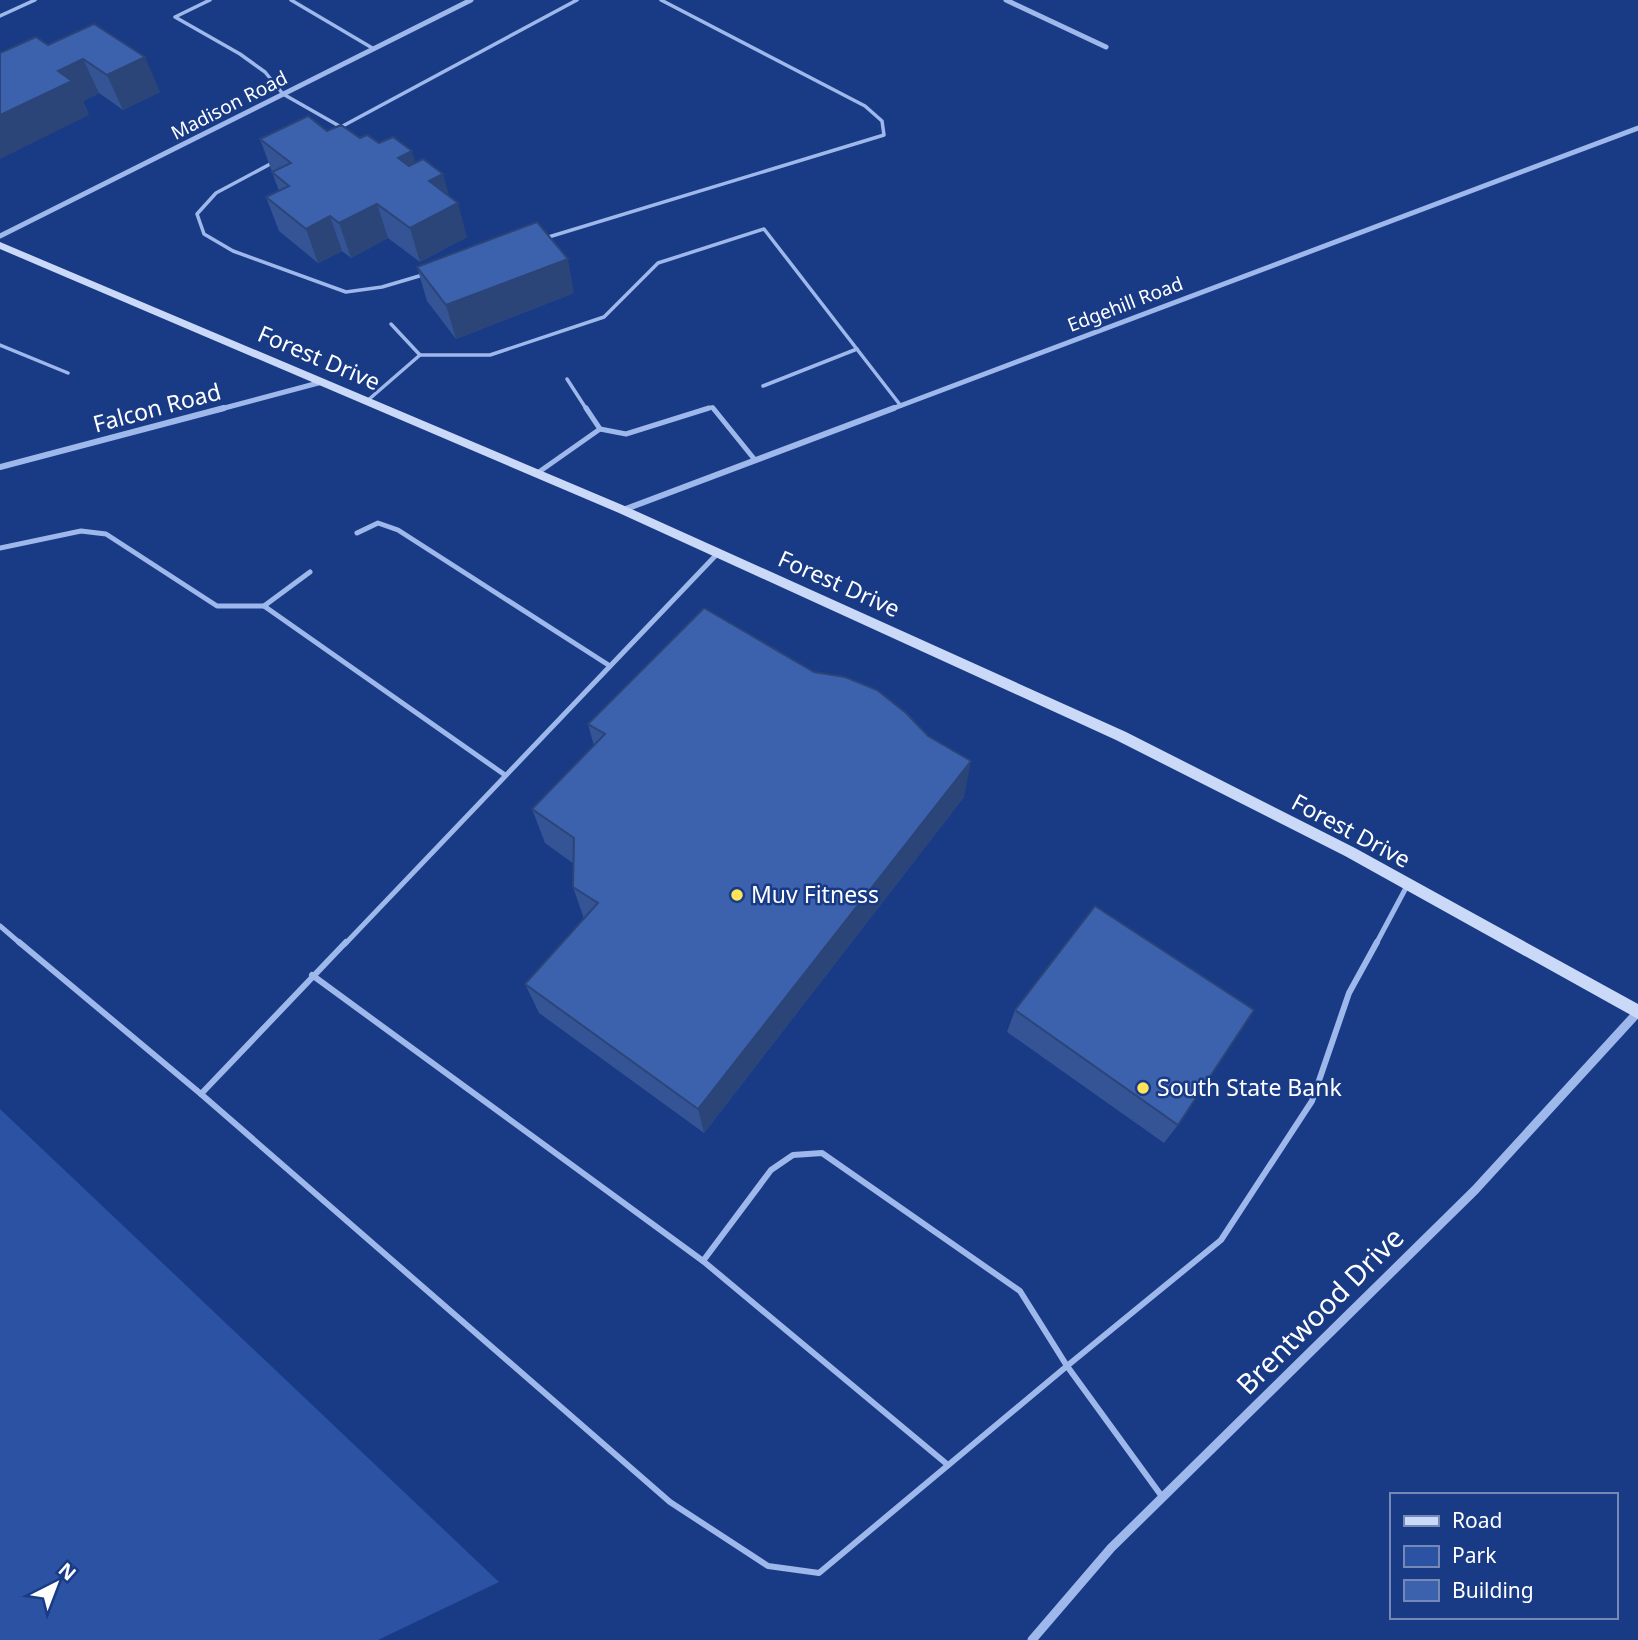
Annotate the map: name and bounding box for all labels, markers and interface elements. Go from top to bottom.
street label: Madison Road [166,64,292,146]
street label: Edgehill Road [1064,270,1186,338]
street label: Forest Drive [253,317,385,397]
street label: Falcon Road [89,375,224,439]
street label: Forest Drive [773,542,905,624]
street label: Forest Drive [1287,785,1416,875]
place label: Muv Fitness [751,878,879,910]
marker: Muv Fitness [729,887,745,903]
place label: South State Bank [1157,1071,1342,1103]
marker: South State Bank [1135,1080,1151,1096]
street label: Brentwood Drive [1227,1218,1411,1402]
legend [1390,1493,1617,1619]
text: Road [1452,1506,1502,1534]
text: Park [1452,1541,1497,1569]
north arrow [21,1549,91,1619]
text: N [53,1557,82,1586]
text: Building [1452,1576,1534,1604]

